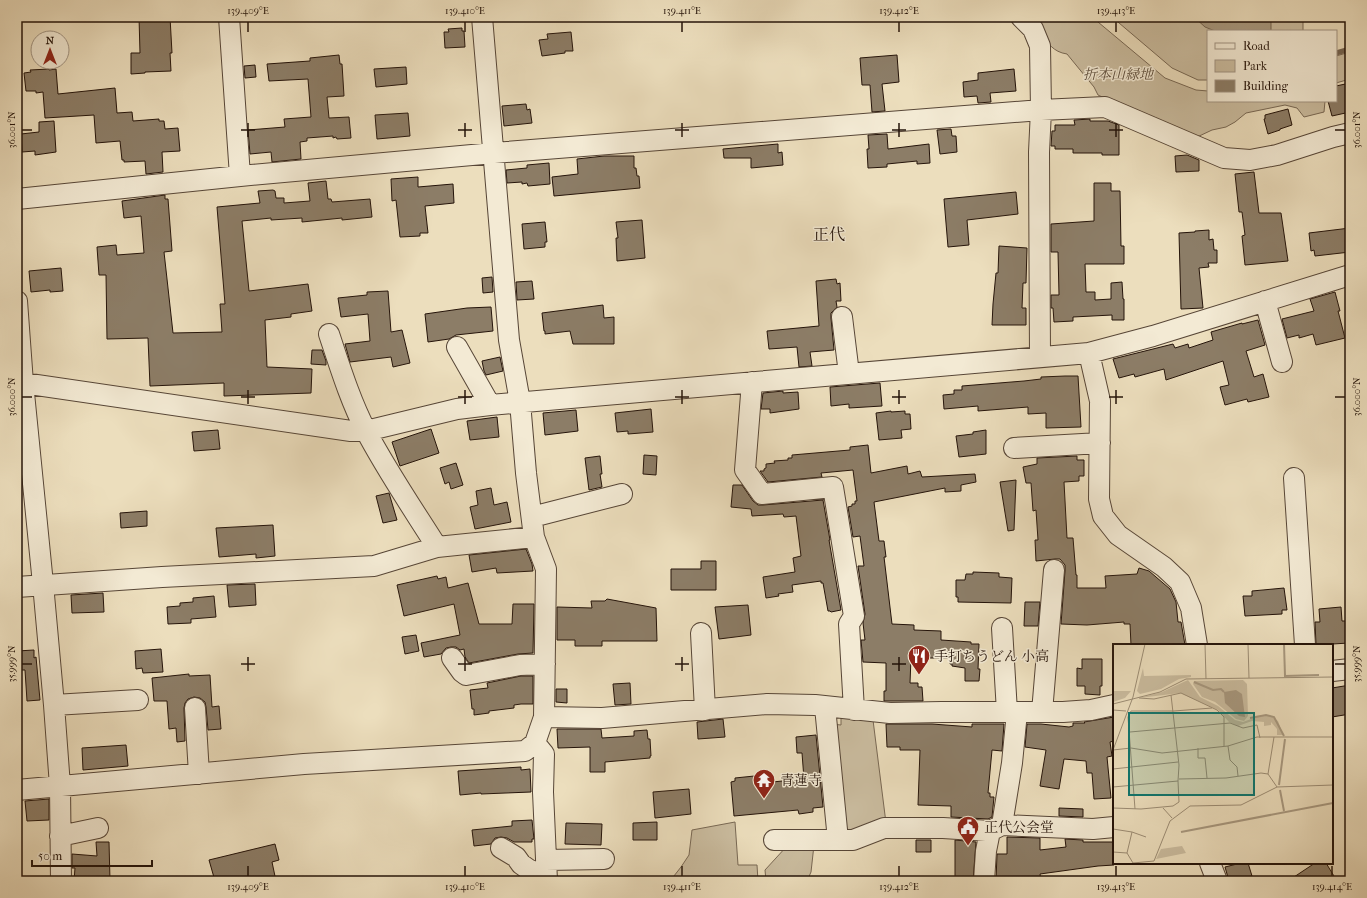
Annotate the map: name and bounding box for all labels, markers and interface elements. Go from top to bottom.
text: 139.409°E [227,5,269,17]
text: 139.410°E [445,5,485,17]
text: 139.411°E [663,5,701,17]
text: 139.412°E [879,5,919,17]
text: 139.413°E [1097,5,1135,17]
north arrow [30,30,70,70]
legend [1207,30,1337,102]
text: N [46,34,55,47]
text: Road [1243,39,1270,53]
text: Park [1243,59,1268,73]
park label: 折本山緑地 [1083,66,1155,83]
text: Building [1243,79,1288,93]
text: 36.001°N [6,111,18,149]
text: 36.001°N [1351,111,1363,149]
district label: 正代 [813,225,845,244]
text: 36.000°N [6,377,18,417]
text: 36.000°N [1351,377,1363,417]
restaurant icon: 手打ちうどん 小高 [906,643,932,676]
inset map [1113,644,1333,864]
text: 35.999°N [6,645,18,683]
text: 35.999°N [1351,645,1363,683]
place label: 手打ちうどん 小高 [934,648,1049,665]
temple icon: 青蓮寺 [751,767,777,800]
place label: 青蓮寺 [780,772,822,789]
public building icon: 正代公会堂 [955,814,981,847]
place label: 正代公会堂 [984,819,1054,836]
scale bar [32,842,152,868]
text: 50 m [38,849,62,863]
text: 139.409°E [227,881,269,893]
text: 139.410°E [445,881,485,893]
text: 139.411°E [663,881,701,893]
text: 139.412°E [879,881,919,893]
text: 139.413°E [1097,881,1135,893]
text: 139.414°E [1312,881,1352,893]

